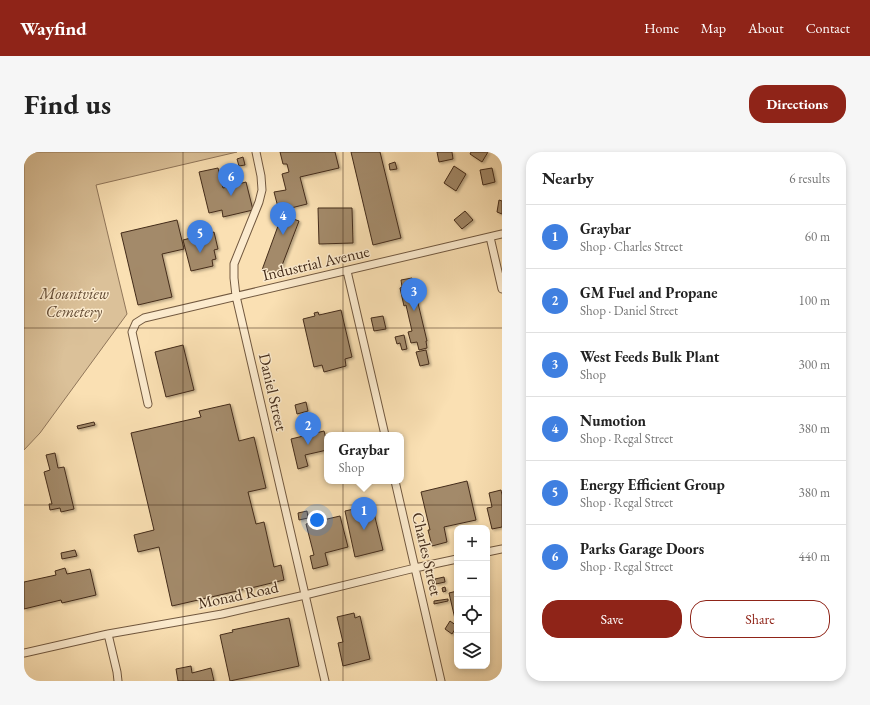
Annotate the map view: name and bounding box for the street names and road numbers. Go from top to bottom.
street label: Industrial Avenue [260,240,372,286]
street label: Daniel Street [254,351,292,433]
street label: Charles Street [407,510,447,598]
street label: Monad Road [196,576,281,614]

